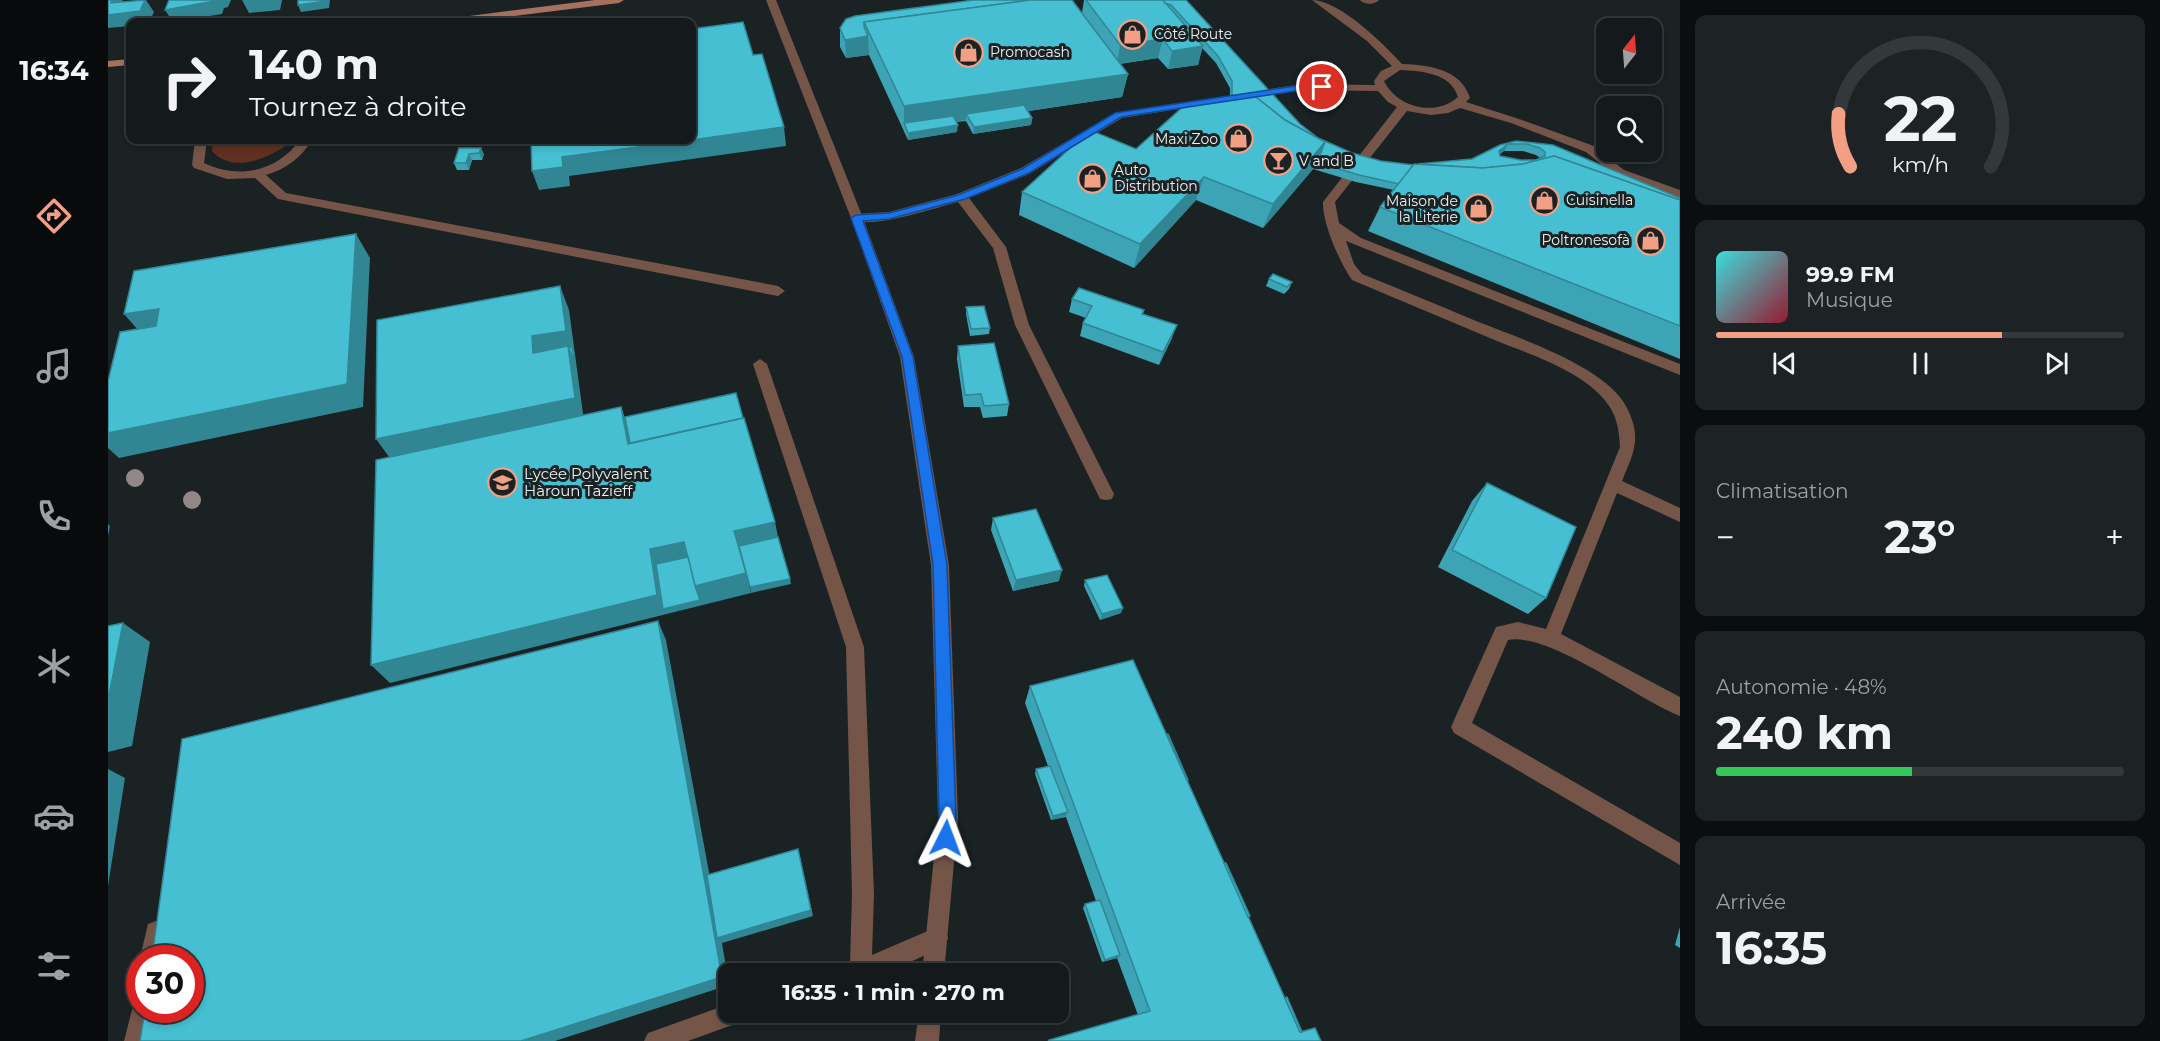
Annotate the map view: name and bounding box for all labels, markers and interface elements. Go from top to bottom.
shop icon: Côté Route [1117,18,1149,50]
north arrow [1596,18,1662,84]
map controls [1596,18,1662,162]
place label: Côté Route [1154,25,1232,43]
shop icon: Promocash [953,36,985,68]
text: 140 m [249,38,379,90]
icon: right [150,42,228,120]
place label: Promocash [990,43,1070,61]
text: 16:34 [19,54,89,87]
pin [1296,61,1347,112]
icon: arrive [1305,70,1338,103]
text: 22 [1883,81,1957,157]
text: Tournez à droite [249,90,467,123]
button: search [1596,96,1662,162]
shop icon: Maxi Zoo [1223,123,1255,155]
place label: Maxi Zoo [1155,130,1218,148]
bar icon: V and B [1262,145,1294,177]
text: km/h [1891,151,1949,177]
place label: V and B [1299,152,1354,170]
place label: Auto Distribution [1114,161,1198,195]
shop icon: Auto Distribution [1077,162,1109,194]
shop icon: Cuisinella [1529,184,1561,216]
place label: Cuisinella [1566,191,1633,209]
place label: Maison de la Literie [1386,192,1458,226]
shop icon: Maison de la Literie [1463,193,1495,225]
icon: directions [33,195,75,237]
shop icon: Poltronesofà [1635,224,1667,256]
place label: Poltronesofà [1541,231,1630,249]
text: 99.9 FM [1806,261,1895,288]
text: Musique [1806,288,1893,312]
icon: music [33,345,75,387]
icon: previous [1768,347,1801,380]
icon: pause [1904,347,1937,380]
icon: next [2040,347,2073,380]
place label: Lycée Polyvalent Hàroun Tazieff [524,464,649,500]
school or university icon: Lycée Polyvalent Hàroun Tazieff [487,467,519,499]
text: Climatisation [1716,479,1849,503]
icon: phone [33,495,75,537]
text: 23° [1884,509,1956,564]
text: − [1716,517,1735,557]
text: + [2105,517,2124,557]
icon: climate [33,645,75,687]
text: Autonomie · 48% [1716,675,1887,699]
text: 240 km [1716,705,1893,760]
icon: car [33,795,75,837]
position arrow [914,806,978,870]
text: Arrivée [1716,890,1786,914]
text: 16:35 [1716,920,1827,975]
icon: filters [33,945,75,987]
speed limit sign: 30 [126,945,204,1023]
text: 16:35 · 1 min · 270 m [782,979,1005,1006]

